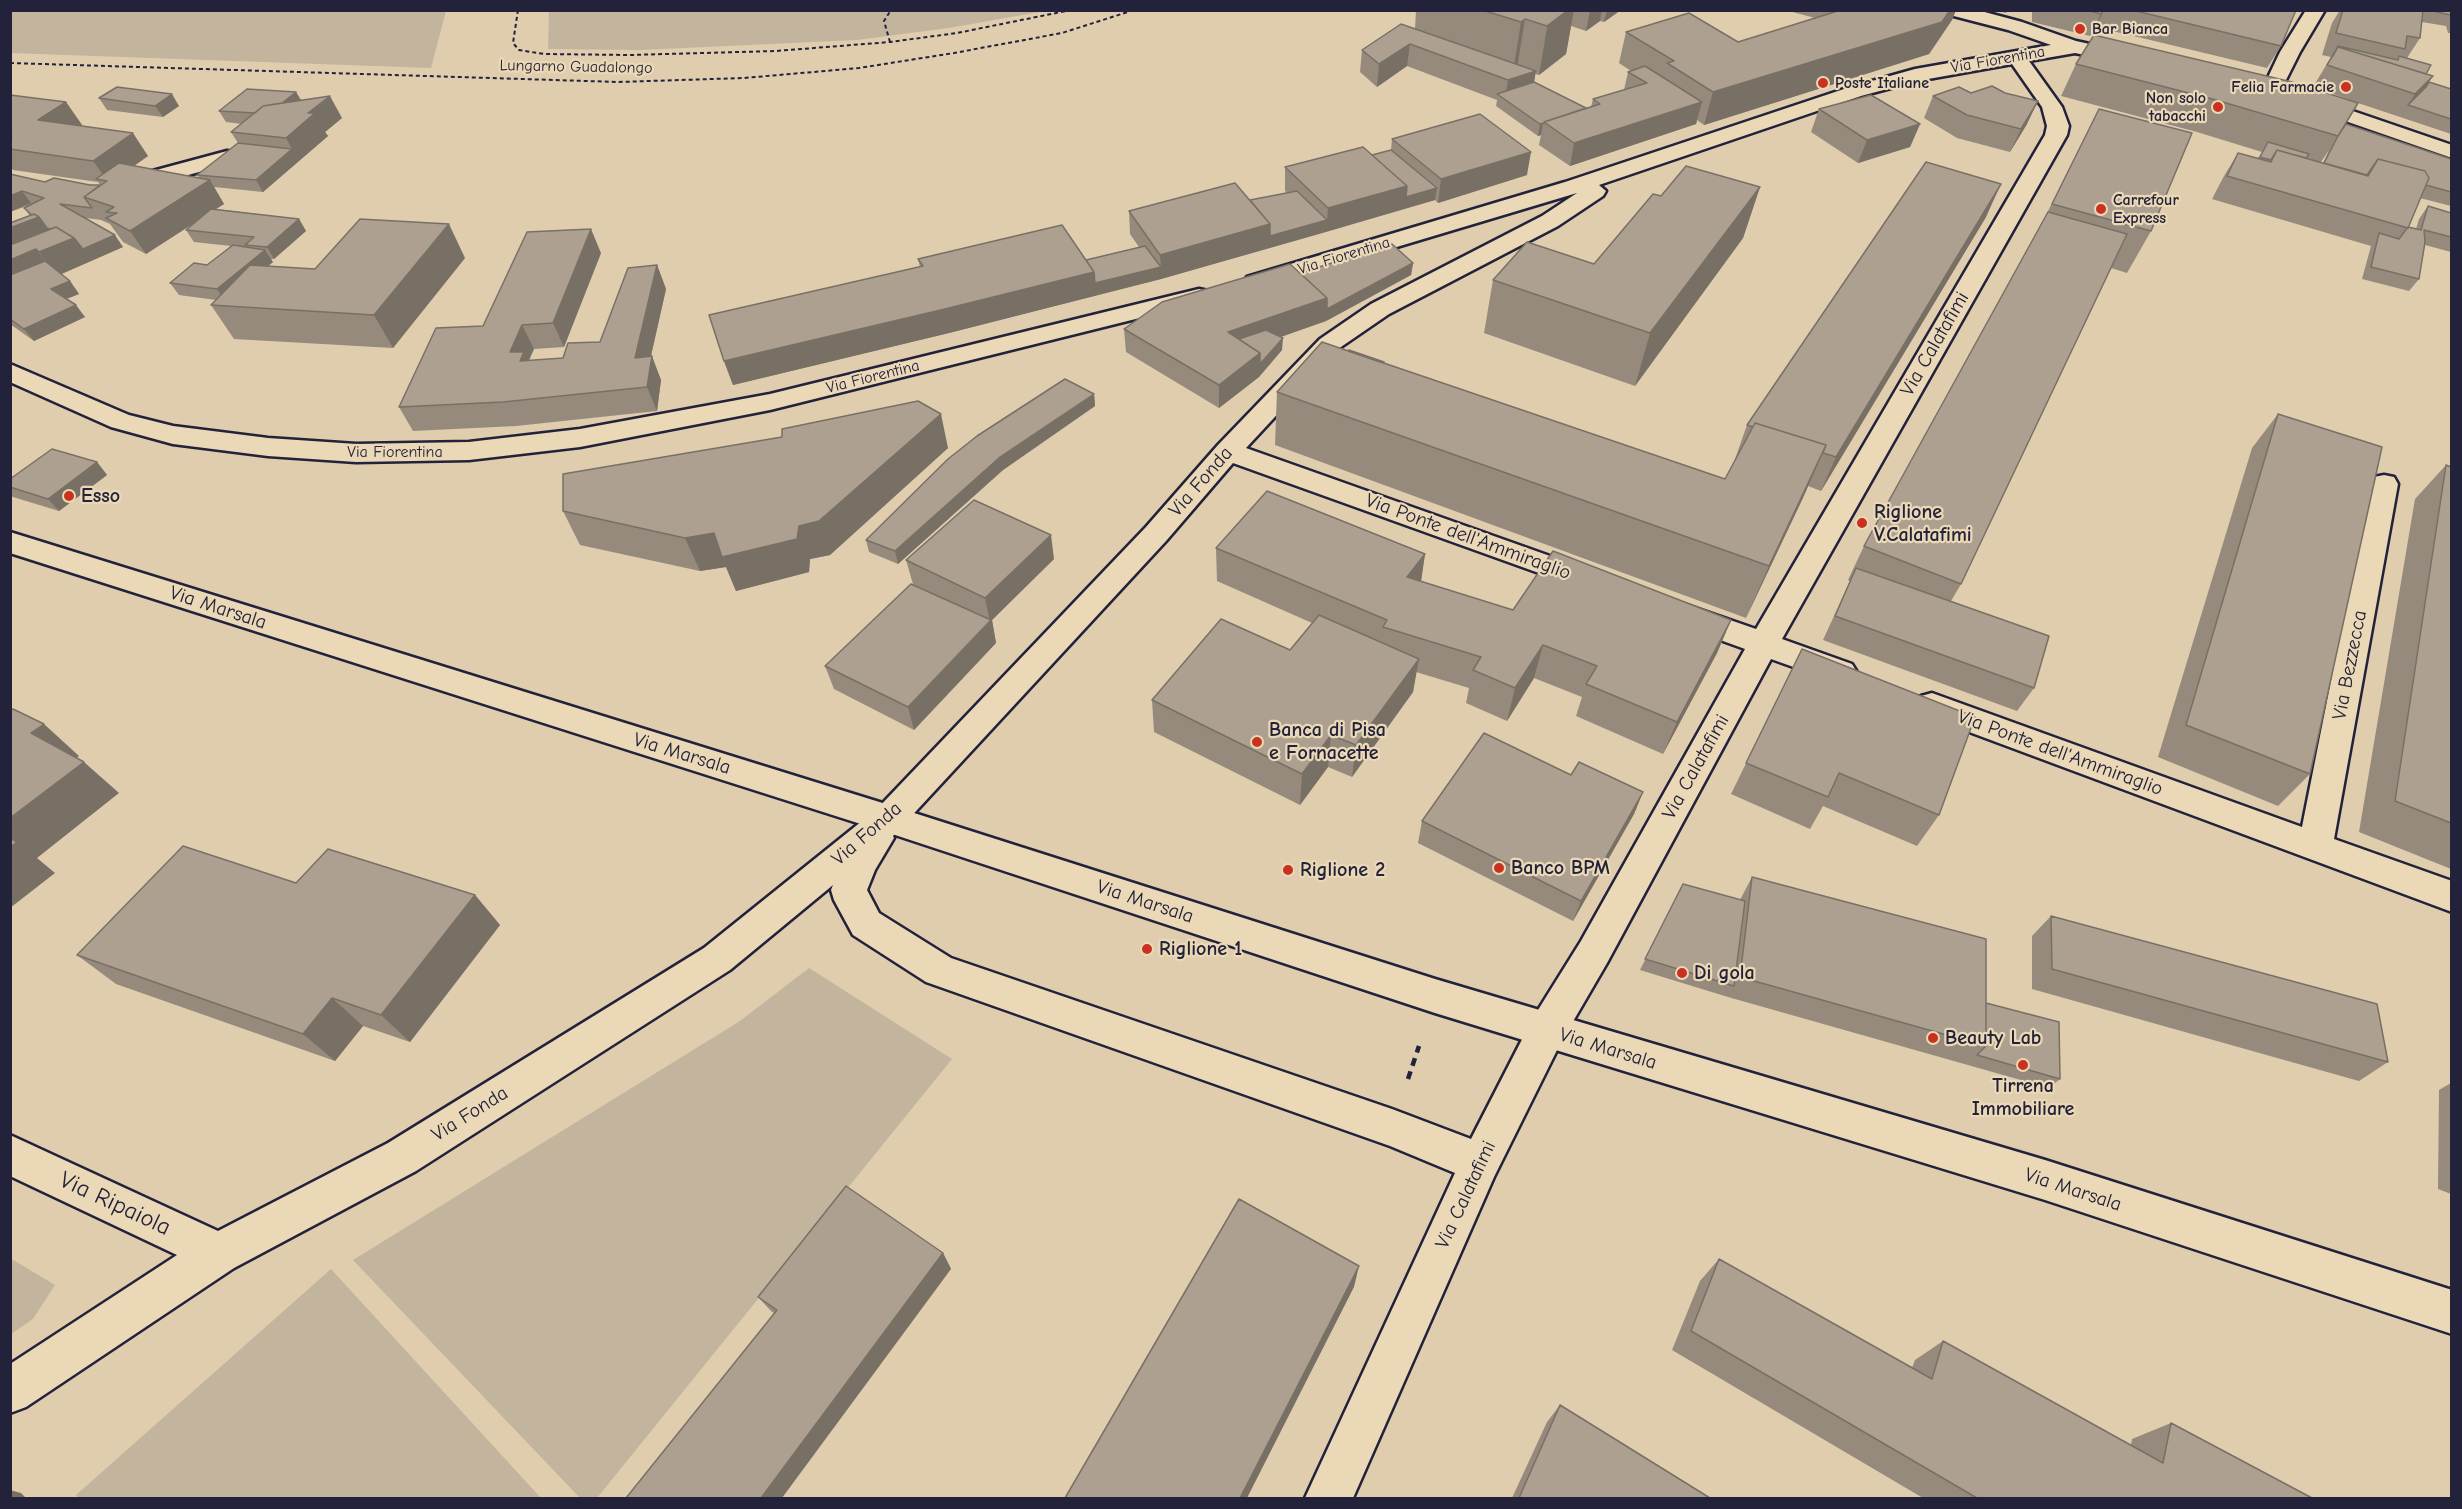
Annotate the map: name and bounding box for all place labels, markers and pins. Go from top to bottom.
place label: Bar Bianca [2092,19,2168,39]
marker: Bar Bianca [2073,22,2087,36]
place label: Poste Italiane [1835,73,1929,93]
marker: Poste Italiane [1816,76,1830,90]
place label: Felia Farmacie [2231,77,2334,97]
marker: Felia Farmacie [2339,80,2353,94]
place label: Non solo tabacchi [2146,88,2206,126]
marker: Non solo tabacchi [2211,100,2225,114]
place label: Carrefour Express [2113,190,2179,228]
marker: Carrefour Express [2094,202,2108,216]
place label: Esso [81,484,120,508]
marker: Esso [62,489,76,503]
place label: Riglione V.Calatafimi [1874,500,1972,547]
marker: Riglione V.Calatafimi [1855,516,1869,530]
place label: Banca di Pisa e Fornacette [1269,718,1386,765]
marker: Banca di Pisa e Fornacette [1250,735,1264,749]
place label: Banco BPM [1511,856,1610,880]
place label: Riglione 2 [1300,858,1385,882]
marker: Banco BPM [1492,861,1506,875]
marker: Riglione 2 [1281,863,1295,877]
place label: Riglione 1 [1159,937,1242,961]
marker: Riglione 1 [1140,942,1154,956]
place label: Di gola [1694,961,1755,985]
marker: Di gola [1675,966,1689,980]
place label: Beauty Lab [1945,1026,2041,1050]
marker: Beauty Lab [1926,1031,1940,1045]
marker: Tirrena Immobiliare [2016,1058,2030,1072]
place label: Tirrena Immobiliare [1972,1074,2074,1121]

